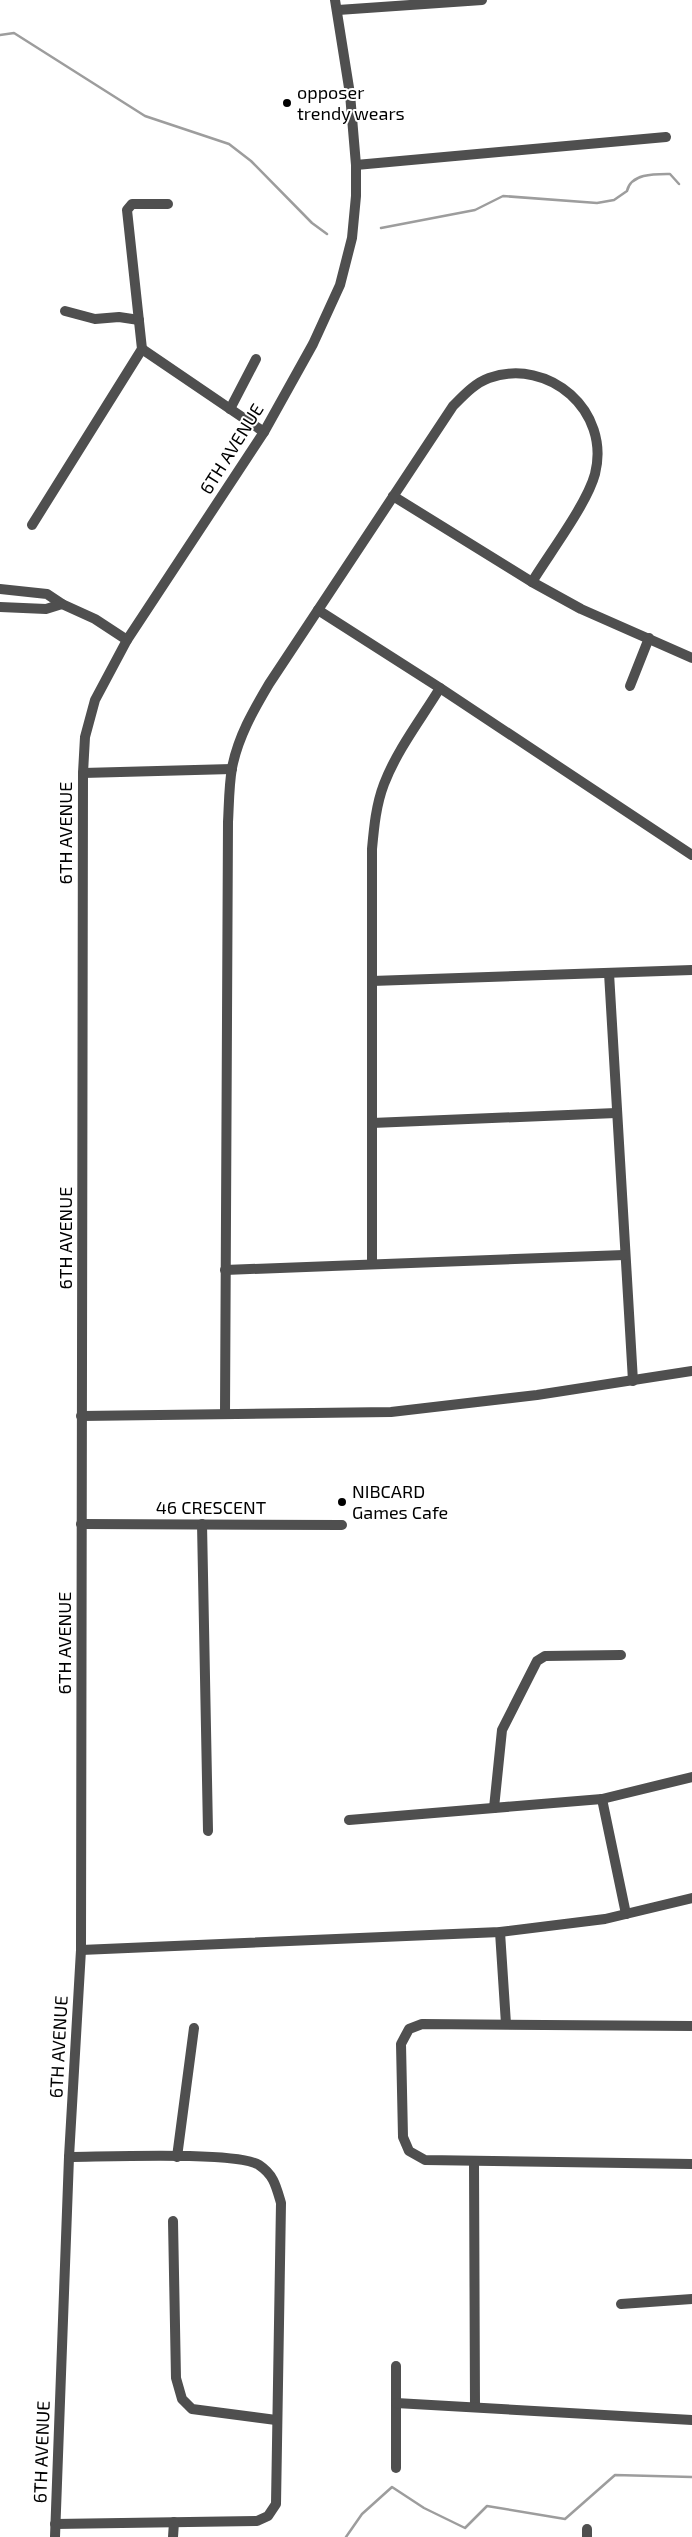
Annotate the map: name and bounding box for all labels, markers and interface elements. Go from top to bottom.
place label: opposer trendy wears [297,81,405,124]
marker: opposer trendy wears [281,97,293,109]
street label: 6TH AVENUE [195,399,268,498]
street label: 6TH AVENUE [54,782,76,884]
street label: 6TH AVENUE [54,1187,76,1289]
place label: NIBCARD Games Cafe [352,1480,448,1523]
street label: 46 CRESCENT [156,1496,267,1518]
marker: NIBCARD Games Cafe [336,1496,348,1508]
street label: 6TH AVENUE [53,1592,75,1694]
street label: 6TH AVENUE [44,1995,72,2099]
street label: 6TH AVENUE [28,2400,54,2504]

